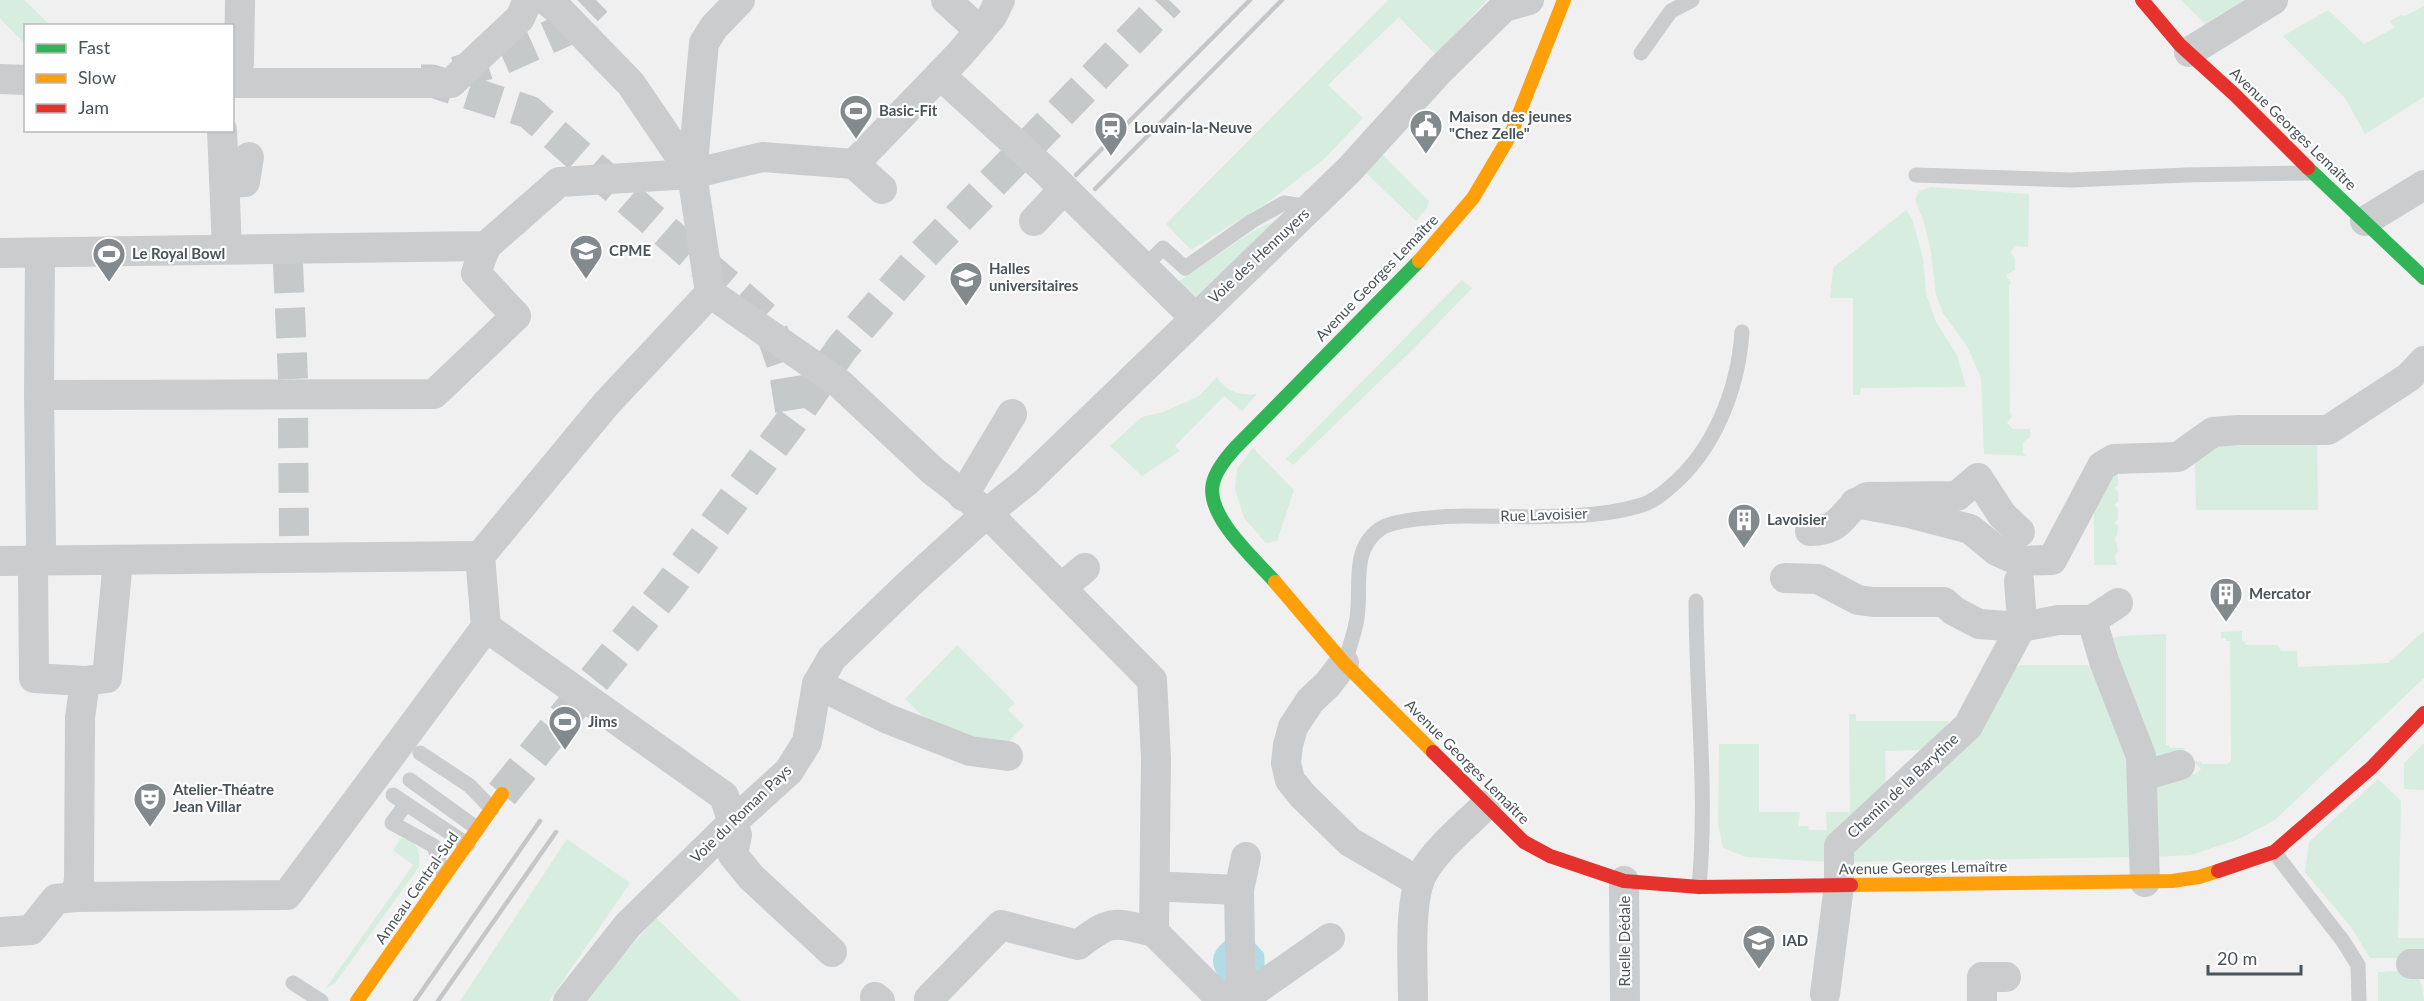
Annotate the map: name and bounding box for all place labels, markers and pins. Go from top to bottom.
sports icon: Basic-Fit [838,93,874,140]
place label: Basic-Fit [879,101,938,119]
place label: Maison des jeunes "Chez Zelle" [1449,107,1572,142]
public building icon: Maison des jeunes "Chez Zelle" [1408,108,1444,155]
station icon: Louvain-la-Neuve [1093,110,1129,157]
place label: Louvain-la-Neuve [1134,118,1252,136]
school or university icon: CPME [568,233,604,280]
sports icon: Le Royal Bowl [91,236,127,283]
place label: CPME [609,241,651,259]
place label: Le Royal Bowl [132,244,225,262]
place label: Halles universitaires [989,259,1079,294]
school or university icon: Halles universitaires [948,260,984,307]
building icon: Lavoisier [1726,502,1762,549]
place label: Lavoisier [1767,510,1827,528]
building icon: Mercator [2208,576,2244,623]
place label: Mercator [2249,584,2311,602]
sports icon: Jims [547,704,583,751]
place label: Jims [588,712,618,730]
place label: Atelier-Théatre Jean Villar [172,780,274,815]
theatre icon: Atelier-Théatre Jean Villar [132,781,168,828]
school or university icon: IAD [1741,923,1777,970]
place label: IAD [1782,931,1808,949]

